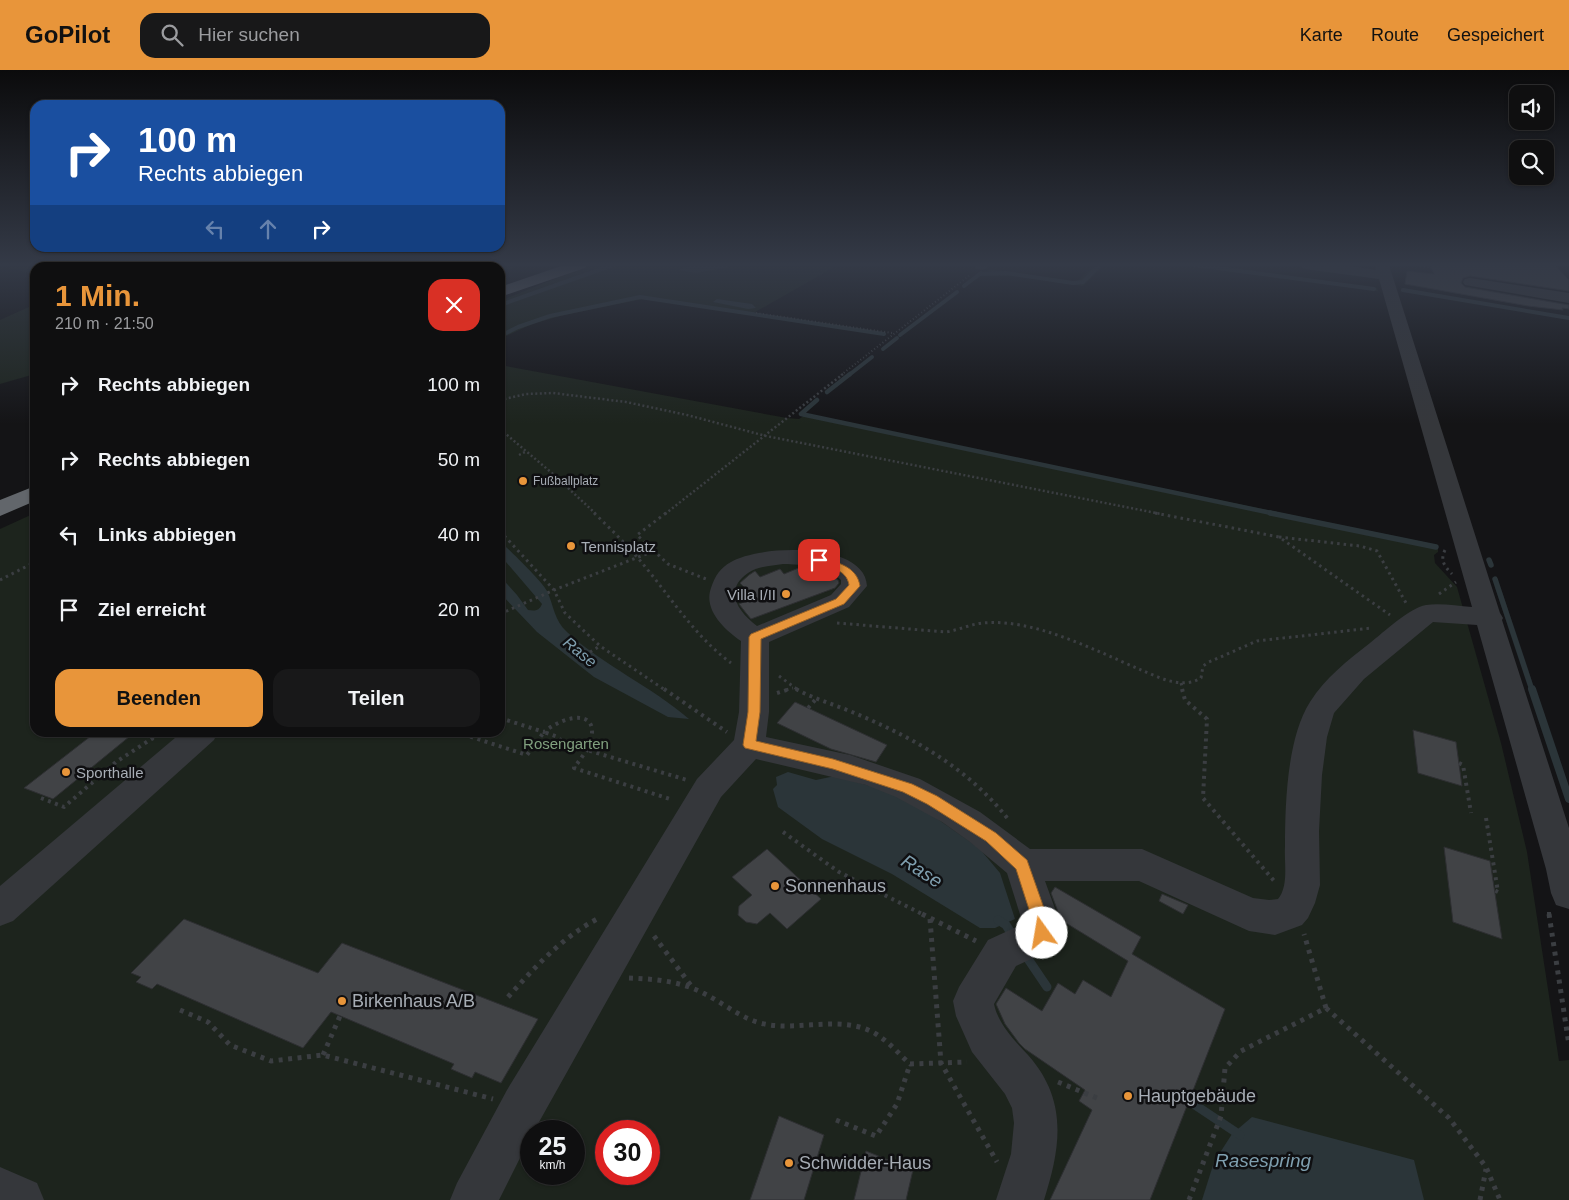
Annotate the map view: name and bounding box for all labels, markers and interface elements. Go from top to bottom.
search box [140,13,490,58]
text: GoPilot [25,21,110,48]
icon: search [158,21,186,49]
text: Hier suchen [198,24,300,45]
text: Karte [1300,25,1343,45]
text: Route [1371,25,1419,45]
text: Gespeichert [1447,25,1544,45]
map controls [1509,85,1554,185]
button: sound [1509,85,1554,130]
icon: right [55,120,120,185]
text: 100 m [138,120,237,159]
button: search [1509,140,1554,185]
text: Rechts abbiegen [138,161,303,186]
icon: left [201,215,229,243]
icon: ahead [254,215,282,243]
icon: right [307,215,335,243]
text: 1 Min. [55,279,140,312]
button: close [428,279,480,331]
text: 210 m · 21:50 [55,315,154,332]
icon: right [55,371,83,399]
text: Rechts abbiegen [98,374,250,395]
text: 100 m [427,374,480,395]
icon: right [55,446,83,474]
text: Rechts abbiegen [98,449,250,470]
text: 50 m [438,449,480,470]
place label: Fußballplatz [533,474,598,488]
marker: Fußballplatz [517,475,529,487]
icon: left [55,521,83,549]
text: Links abbiegen [98,524,236,545]
text: 40 m [438,524,480,545]
place label: Tennisplatz [581,538,656,555]
pin [798,539,840,581]
marker: Tennisplatz [565,540,577,552]
icon: arrive [805,546,833,574]
place label: Villa I/II [727,586,776,603]
marker: Villa I/II [780,588,792,600]
icon: arrive [55,596,83,624]
text: Ziel erreicht [98,599,206,620]
text: 20 m [438,599,480,620]
water label: Rase [560,634,600,670]
button: Beenden [55,669,263,727]
button: Teilen [273,669,480,727]
park label: Rosengarten [523,735,609,752]
place label: Sporthalle [76,764,144,781]
marker: Sporthalle [60,766,72,778]
water label: Rase [898,850,946,892]
place label: Sonnenhaus [785,876,886,896]
marker: Sonnenhaus [769,880,781,892]
position arrow [1015,906,1067,958]
place label: Birkenhaus A/B [352,991,475,1011]
marker: Birkenhaus A/B [336,995,348,1007]
place label: Hauptgebäude [1138,1086,1256,1106]
marker: Hauptgebäude [1122,1090,1134,1102]
speed limit sign: 30 [595,1120,660,1185]
text: 25 [539,1132,566,1160]
water label: Rasespring [1215,1150,1311,1171]
place label: Schwidder-Haus [799,1153,931,1173]
marker: Schwidder-Haus [783,1157,795,1169]
text: km/h [539,1158,566,1172]

